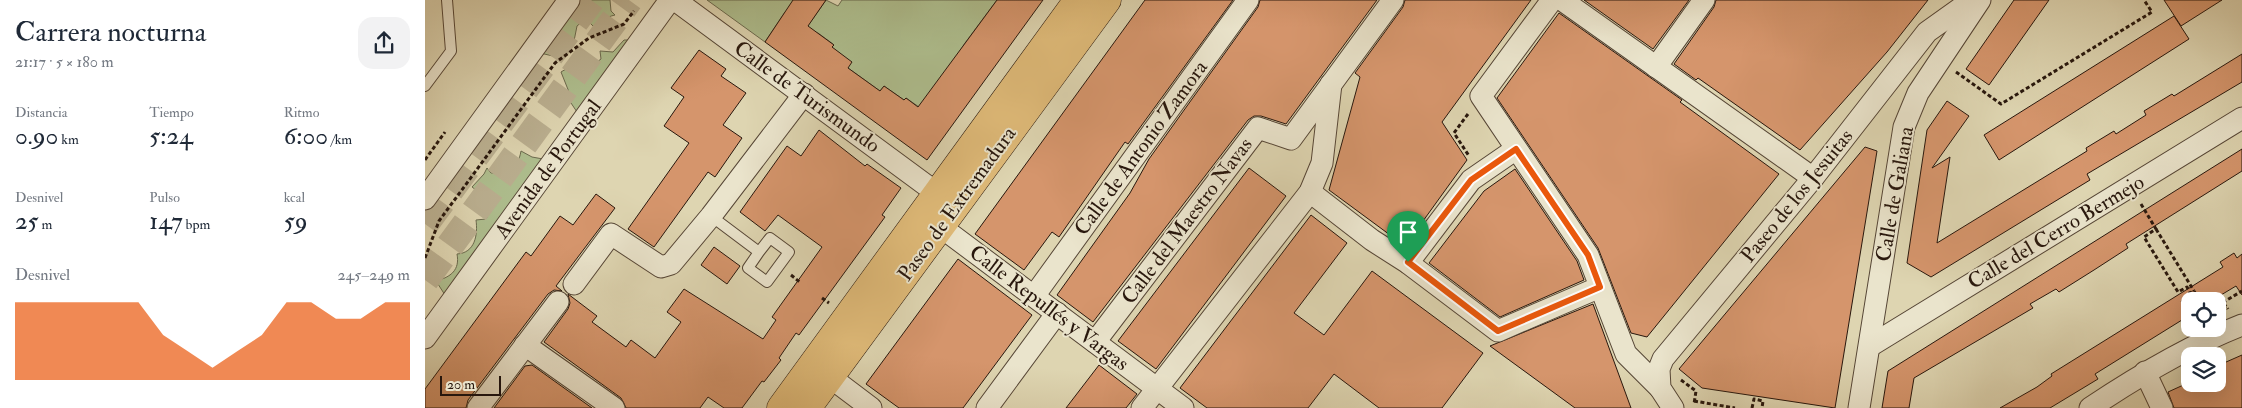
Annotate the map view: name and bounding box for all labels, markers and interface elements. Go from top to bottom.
text: Carrera nocturna [15,15,206,50]
button: share [358,17,410,69]
street label: Calle de Turismundo [729,35,885,159]
text: 21:17 · 5 × 180 m [15,52,114,72]
street label: Calle de Antonio Zamora [1068,55,1214,241]
street label: Avenida de Portugal [488,94,608,245]
text: Distancia [15,104,68,121]
text: Tiempo [149,104,194,121]
text: Ritmo [284,104,319,121]
text: 0.90 [15,121,58,152]
text: 5:24 [149,121,193,152]
text: 6:00 [284,121,328,152]
street label: Paseo de Extremadura [892,121,1022,287]
street label: Paseo de los Jesuitas [1735,124,1859,268]
street label: Calle de Galiana [1870,124,1920,264]
text: km [58,131,79,148]
text: /km [328,131,352,148]
street label: Calle del Maestro Navas [1115,132,1259,310]
street label: Calle del Cerro Bermejo [1963,169,2149,295]
text: Desnivel [15,189,63,206]
text: Pulso [149,189,180,206]
text: kcal [284,189,305,206]
text: 25 [15,206,39,237]
text: 147 [149,206,183,237]
text: 59 [284,206,307,237]
pin [1387,211,1429,262]
text: m [39,216,52,233]
text: bpm [183,216,210,233]
icon: arrive [1394,218,1422,246]
street label: Calle Repullés y Vargas [964,239,1134,377]
text: Desnivel [15,265,70,285]
text: 245–249 m [337,265,410,285]
map controls [2181,292,2226,392]
button: locate [2181,292,2226,337]
button: layers [2181,347,2226,392]
scale bar [440,373,501,396]
text: 20 m [447,376,475,393]

